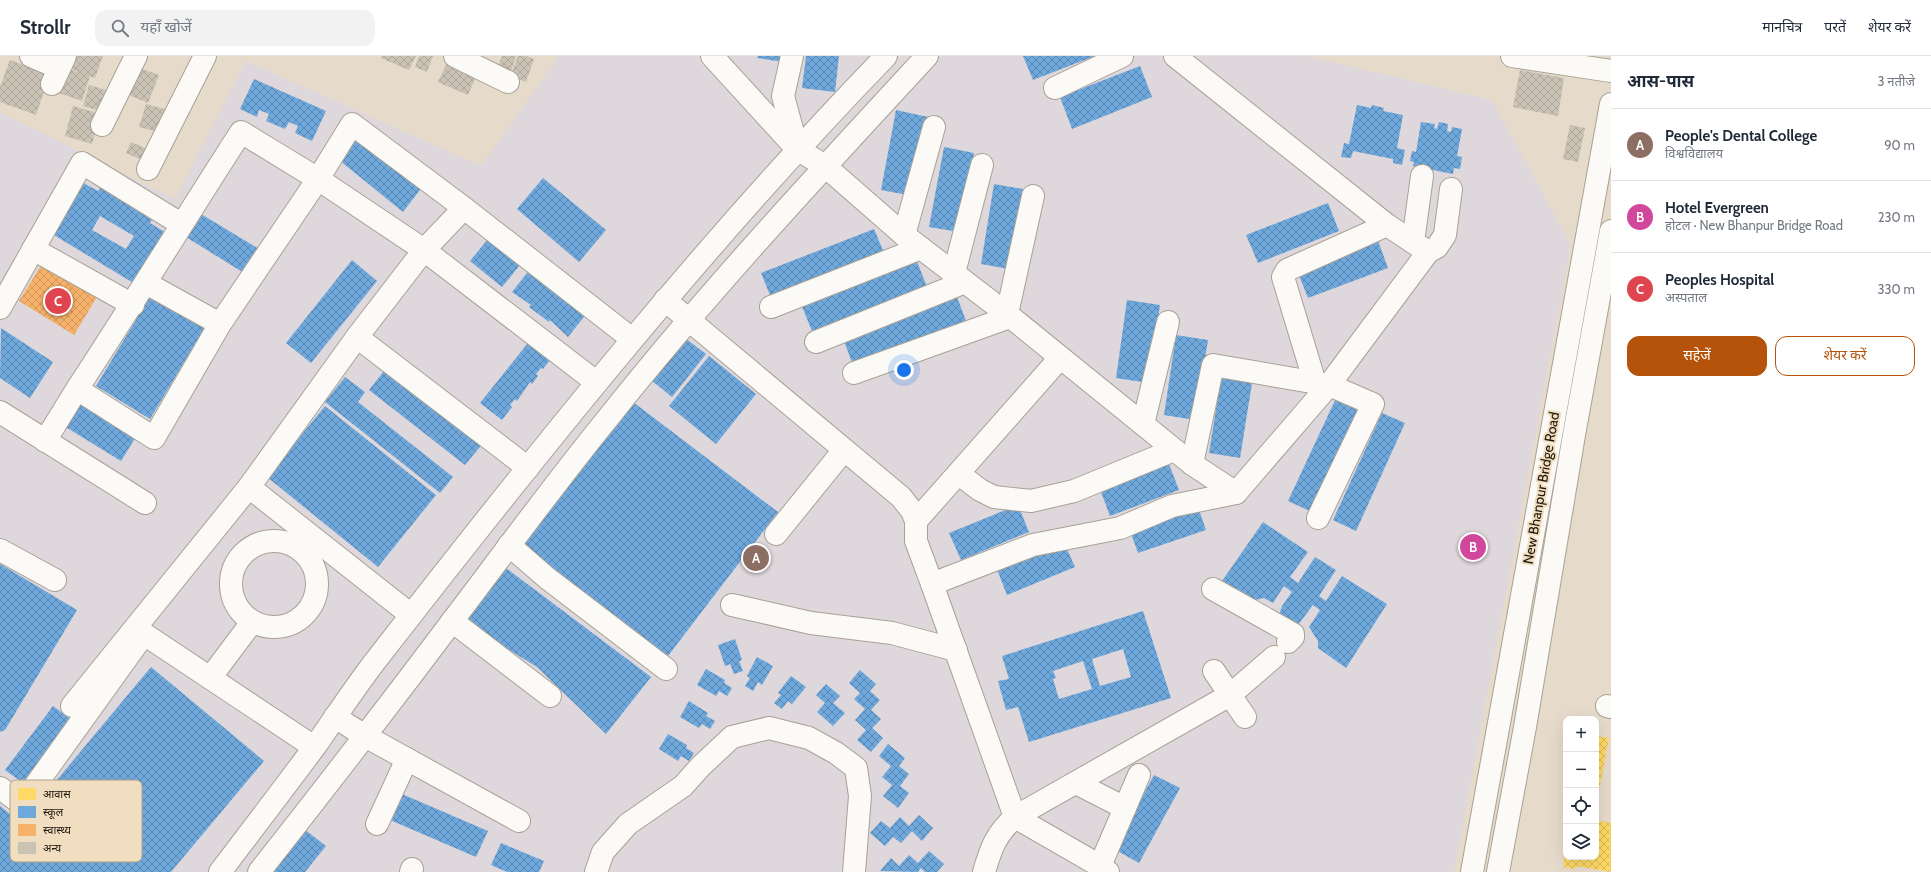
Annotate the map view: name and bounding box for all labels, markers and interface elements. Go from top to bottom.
search box [95,10,375,46]
text: Strollr [20,16,71,39]
icon: search [109,17,131,39]
text: यहाँ खोजें [141,18,192,36]
text: मानचित्र [1762,18,1802,36]
text: परतें [1824,18,1846,36]
text: शेयर करें [1868,18,1911,36]
text: आस-पास [1627,71,1694,91]
text: 3 नतीजे [1877,73,1915,89]
text: People's Dental College [1665,127,1817,145]
text: A [1636,137,1644,153]
text: 90 m [1884,137,1915,153]
text: विश्वविद्यालय [1665,145,1723,161]
text: Hotel Evergreen [1665,199,1769,217]
text: B [1636,209,1644,225]
text: 230 m [1878,209,1915,225]
text: होटल · New Bhanpur Bridge Road [1665,217,1843,233]
text: Peoples Hospital [1665,271,1774,289]
text: C [1636,281,1644,297]
text: 330 m [1878,281,1915,297]
pin: C [45,286,71,316]
text: अस्पताल [1665,289,1707,305]
button: सहेजें [1627,336,1767,376]
button: शेयर करें [1775,336,1915,376]
your location [894,360,914,380]
street label: New Bhanpur Bridge Road [1519,410,1563,566]
pin: B [1460,532,1486,562]
pin: A [743,543,769,573]
map controls [1563,716,1599,860]
button: + [1563,716,1599,752]
button: − [1563,752,1599,788]
legend [10,780,142,862]
text: आवास [43,787,71,801]
button: locate [1563,788,1599,824]
text: स्कूल [43,805,64,820]
text: स्वास्थ्य [43,823,72,837]
button: layers [1563,824,1599,860]
text: अन्य [43,841,62,855]

